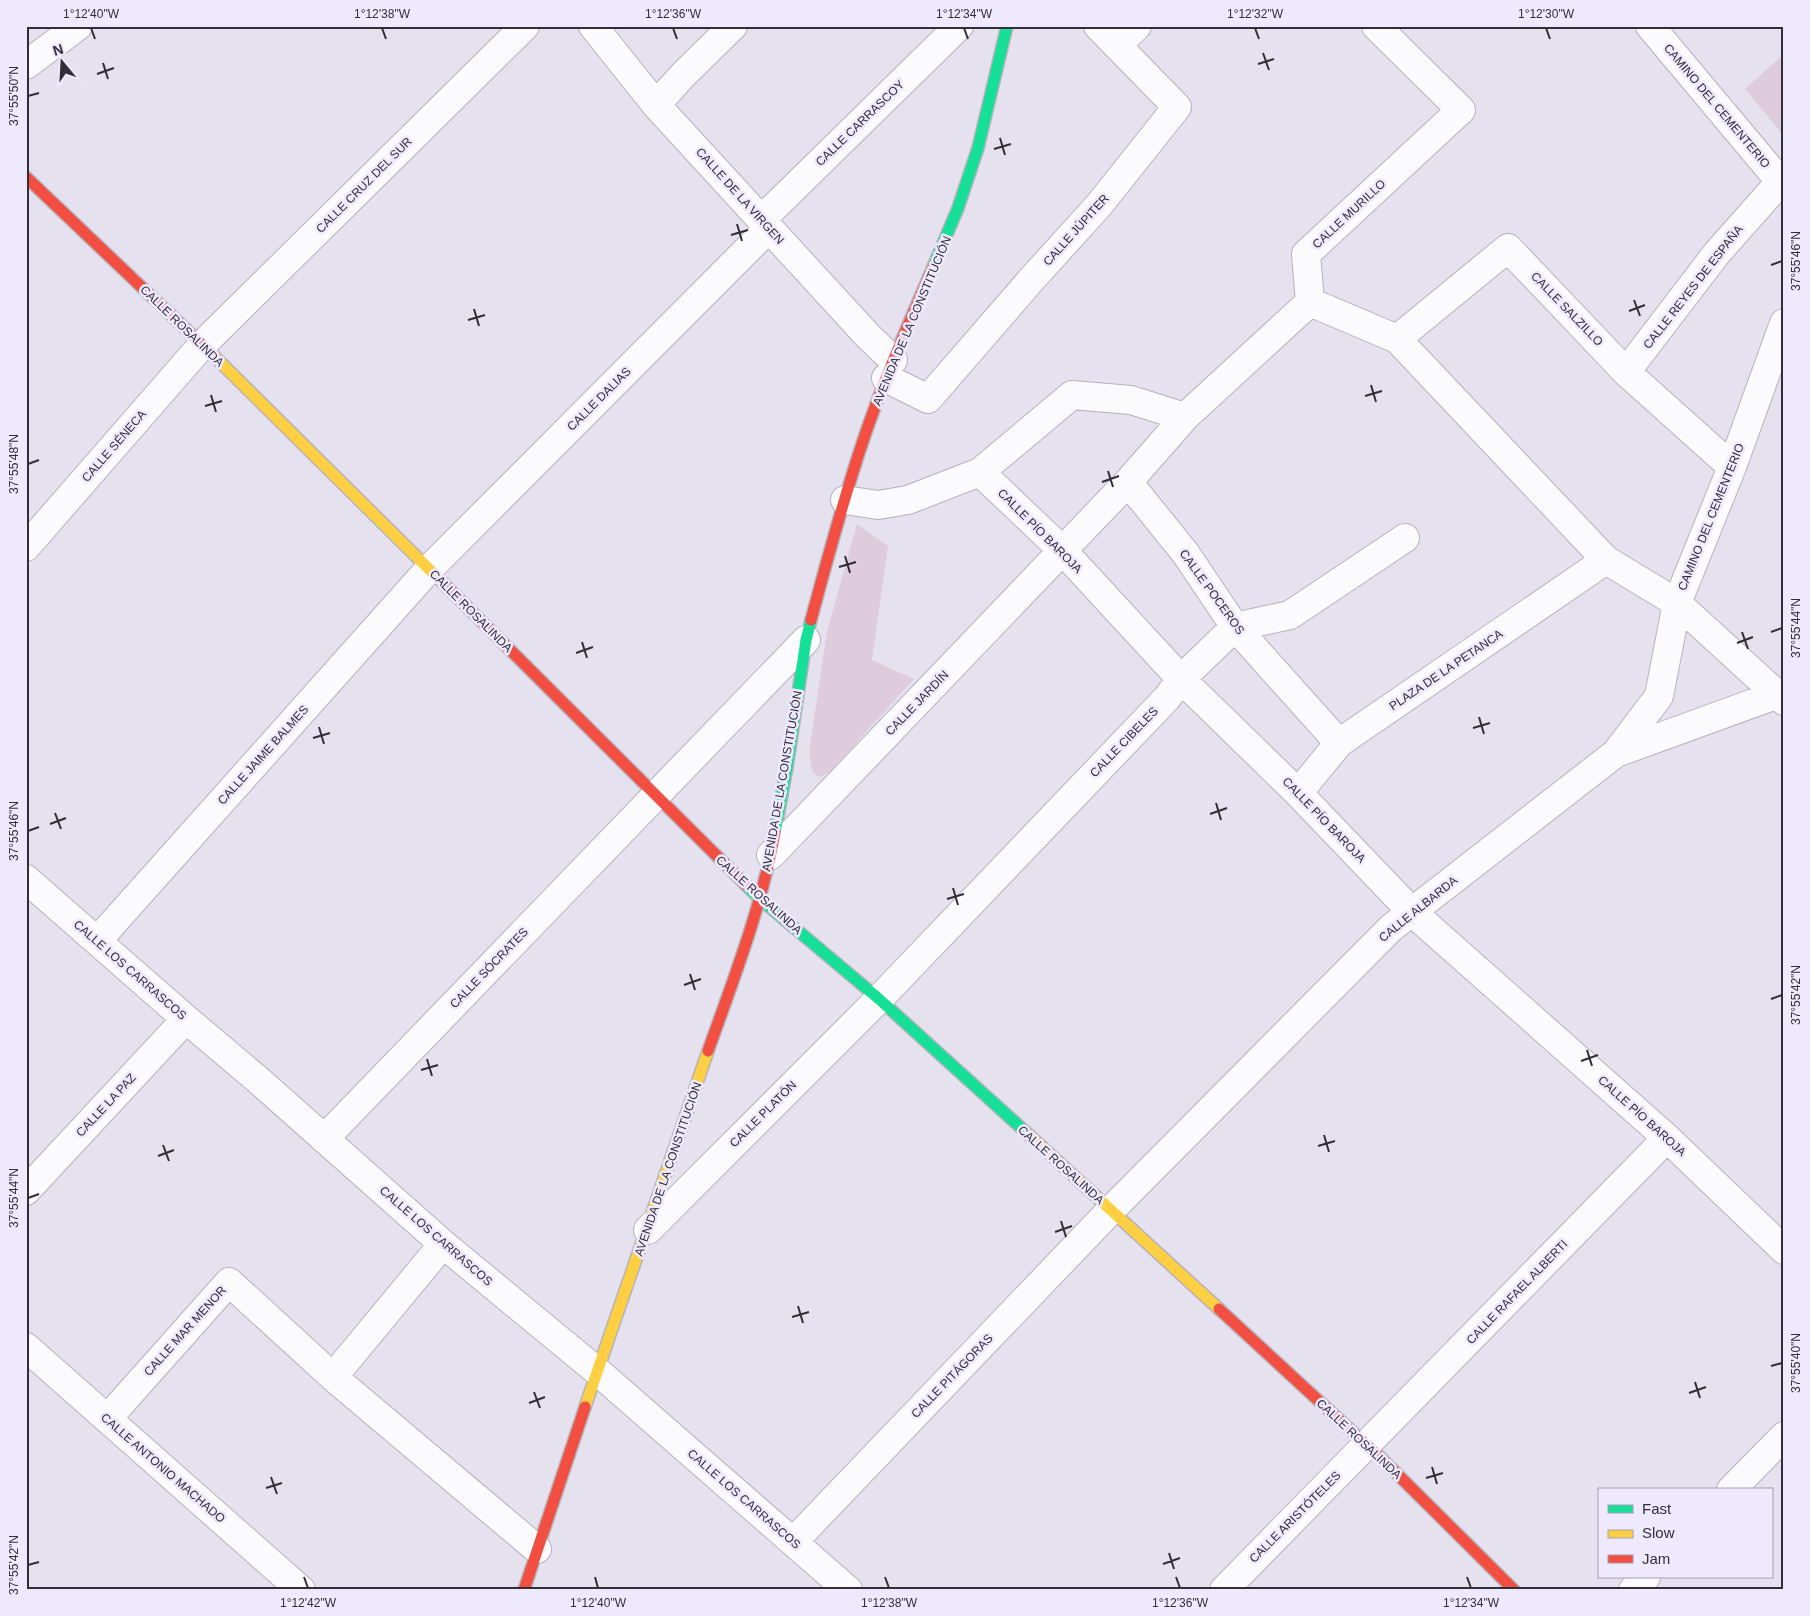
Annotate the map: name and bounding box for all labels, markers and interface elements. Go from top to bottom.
text: 1°12'40"W [63,7,120,21]
text: 1°12'38"W [354,7,411,21]
text: 1°12'36"W [645,7,702,21]
text: 1°12'34"W [936,7,993,21]
text: 1°12'32"W [1227,7,1284,21]
text: 1°12'30"W [1518,7,1575,21]
north arrow [38,38,88,88]
text: N [51,40,65,59]
street label: CAMINO DEL CEMENTERIO [1661,41,1773,171]
text: 37°55'50"N [7,66,21,126]
street label: CALLE CARRASCOY [813,77,907,169]
street label: CALLE CRUZ DEL SUR [313,134,415,236]
street label: CALLE DE LA VIRGEN [693,145,787,247]
street label: CALLE MURILLO [1310,177,1388,251]
street label: CALLE JÚPITER [1039,190,1112,269]
street label: CALLE REYES DE ESPAÑA [1640,222,1746,352]
text: 37°55'46"N [1789,231,1803,291]
street label: AVENIDA DE LA CONSTITUCIÓN [869,234,954,408]
street label: CALLE SALZILLO [1528,269,1606,349]
street label: CALLE ROSALINDA [137,283,227,369]
street label: CALLE DALIAS [564,364,634,434]
street label: CALLE SÉNECA [78,407,149,485]
text: 37°55'48"N [7,434,21,494]
street label: CAMINO DEL CEMENTERIO [1675,441,1747,593]
street label: CALLE PÍO BAROJA [995,485,1086,576]
street label: CALLE POCEROS [1177,547,1247,637]
street label: CALLE ROSALINDA [427,567,515,655]
text: 37°55'44"N [1789,598,1803,658]
street label: PLAZA DE LA PETANCA [1387,627,1505,713]
street label: CALLE JARDÍN [882,667,951,738]
street label: AVENIDA DE LA CONSTITUCIÓN [758,689,805,872]
street label: CALLE JAIME BALMES [215,702,311,808]
street label: CALLE CIBELES [1087,704,1161,780]
street label: CALLE PÍO BAROJA [1280,774,1369,866]
text: 37°55'46"N [7,801,21,861]
street label: CALLE ROSALINDA [713,853,805,937]
street label: CALLE ALBARDA [1376,873,1460,945]
street label: CALLE LOS CARRASCOS [71,917,189,1023]
street label: CALLE SÓCRATES [446,924,531,1011]
text: 37°55'42"N [1789,965,1803,1025]
street label: CALLE LA PAZ [73,1071,139,1139]
street label: CALLE PÍO BAROJA [1595,1072,1689,1159]
street label: CALLE PLATÓN [726,1077,799,1150]
street label: AVENIDA DE LA CONSTITUCIÓN [631,1080,704,1258]
street label: CALLE ROSALINDA [1015,1123,1107,1207]
text: 37°55'44"N [7,1168,21,1228]
street label: CALLE LOS CARRASCOS [377,1183,495,1289]
street label: CALLE RAFAEL ALBERTI [1464,1237,1570,1347]
street label: CALLE MAR MENOR [141,1283,229,1379]
street label: CALLE PITÁGORAS [908,1330,996,1421]
text: 37°55'40"N [1789,1333,1803,1393]
street label: CALLE ROSALINDA [1314,1396,1404,1482]
street label: CALLE ANTONIO MACHADO [98,1410,228,1526]
street label: CALLE LOS CARRASCOS [685,1446,803,1552]
street label: CALLE ARISTÓTELES [1246,1468,1344,1566]
legend [1598,1488,1772,1578]
text: Fast [1642,1500,1672,1517]
text: Slow [1642,1524,1675,1541]
text: 37°55'42"N [7,1535,21,1595]
text: Jam [1642,1550,1670,1567]
text: 1°12'42"W [280,1596,337,1610]
text: 1°12'40"W [570,1596,627,1610]
text: 1°12'38"W [861,1596,918,1610]
text: 1°12'36"W [1152,1596,1209,1610]
text: 1°12'34"W [1443,1596,1500,1610]

